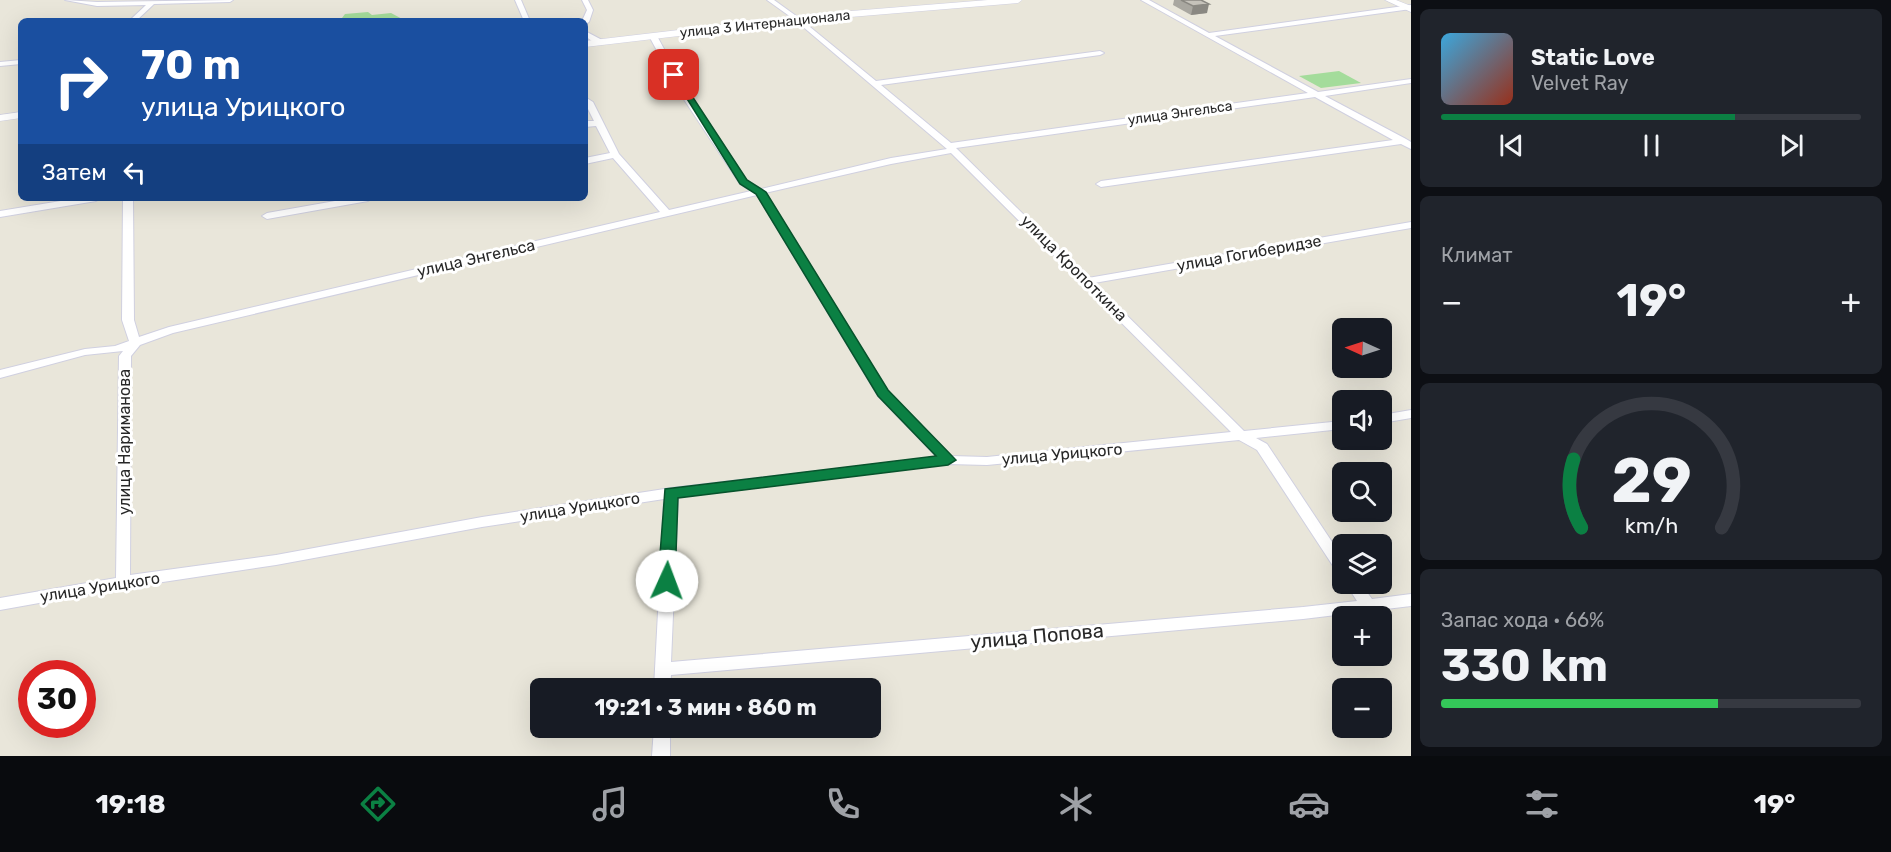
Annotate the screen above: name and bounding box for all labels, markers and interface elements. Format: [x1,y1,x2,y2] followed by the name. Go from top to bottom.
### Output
[679,7,851,41] street label: улица 3 Интернационала
[141,40,241,90] text: 70 m
[42,42,120,120] icon: right
[1531,44,1655,71] text: Static Love
[648,49,699,100] pin
[657,58,690,91] icon: arrive
[1531,71,1629,95] text: Velvet Ray
[141,91,345,123] text: улица Урицкого
[1127,97,1233,129] street label: улица Энгельса
[1495,129,1528,162] icon: previous
[1635,129,1668,162] icon: pause
[1775,129,1808,162] icon: next
[118,156,151,189] icon: left
[42,159,106,186] text: Затем
[1017,211,1131,325] street label: улица Кропоткина
[1175,231,1323,275] street label: улица Гогиберидзе
[415,235,537,281] street label: улица Энгельса
[1441,243,1513,267] text: Климат
[1617,274,1686,327] text: 19°
[1441,282,1462,321] text: −
[1840,282,1861,321] text: +
[1332,318,1392,378] north arrow
[1332,318,1392,738] map controls
[115,369,134,515] street label: улица Нариманова
[1332,390,1392,450] button: sound
[1001,439,1123,469] street label: улица Урицкого
[1611,445,1691,519] text: 29
[1332,462,1392,522] button: search
[519,488,641,526] street label: улица Урицкого
[1624,514,1678,539] text: km/h
[1332,534,1392,594] button: layers
[635,549,699,613] position arrow
[39,568,161,606] street label: улица Урицкого
[1332,606,1392,666] button: +
[1441,608,1604,632] text: Запас хода · 66%
[969,618,1105,654] street label: улица Попова
[1441,639,1608,692] text: 330 km
[18,660,96,738] speed limit sign: 30
[1332,678,1392,738] button: −
[594,694,817,721] text: 19:21 · 3 мин · 860 m
[357,783,399,825] icon: directions
[589,783,631,825] icon: music
[822,783,864,825] icon: phone
[1055,783,1097,825] icon: climate
[1288,783,1330,825] icon: car
[1521,783,1563,825] icon: filters
[95,788,166,820] text: 19:18
[1754,788,1795,820] text: 19°

